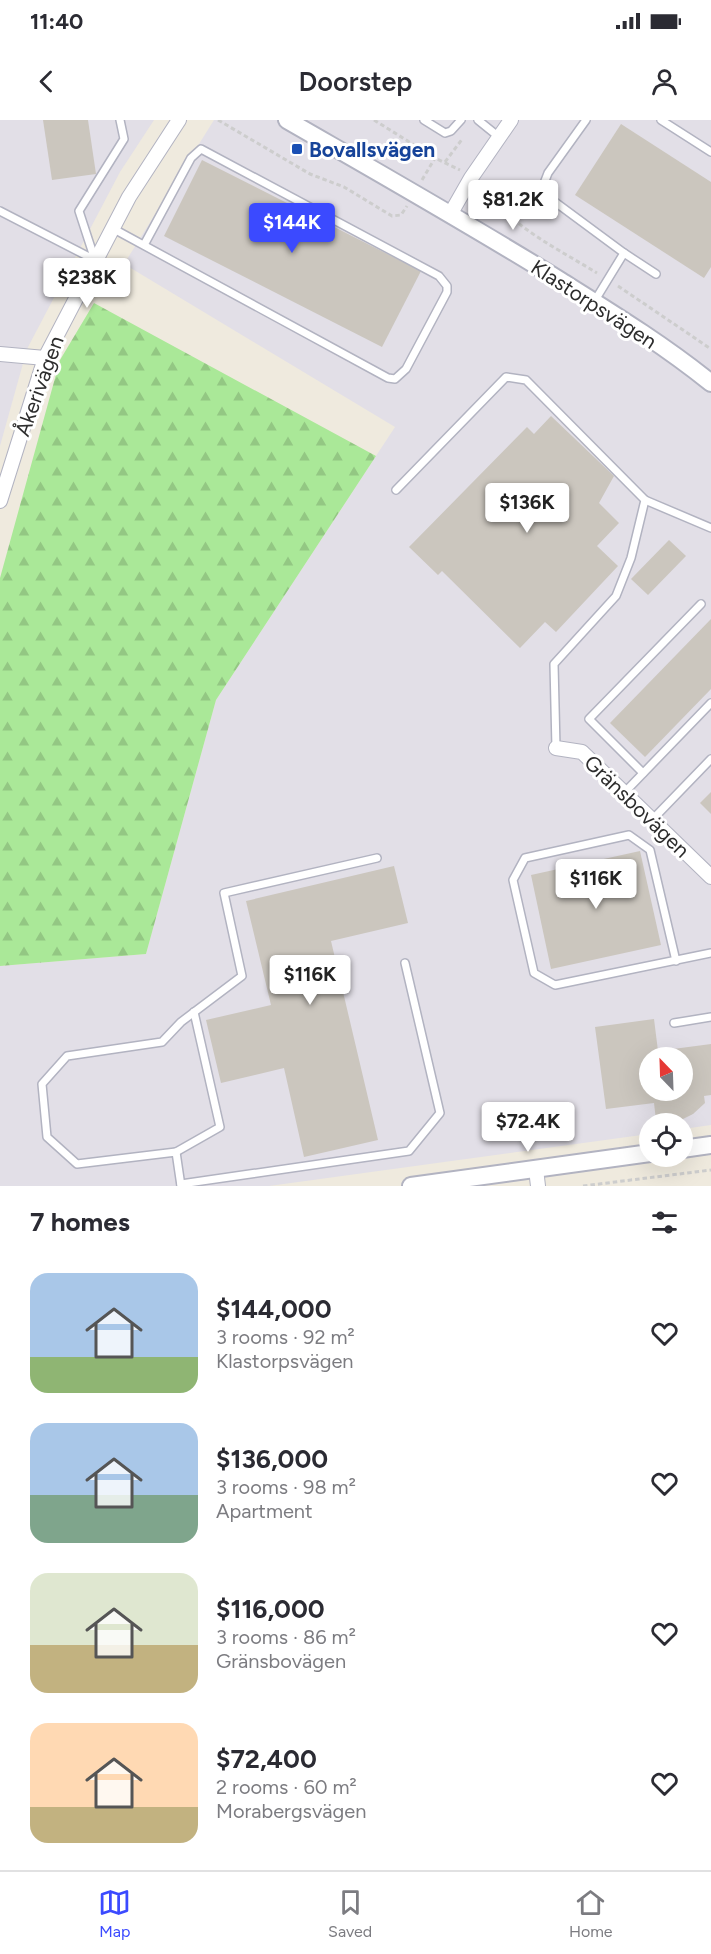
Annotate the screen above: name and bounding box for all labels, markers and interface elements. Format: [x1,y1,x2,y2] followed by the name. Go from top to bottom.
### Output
[30,8,83,35] text: 11:40
[30,65,63,98] icon: back
[299,65,412,98] text: Doorstep
[648,65,681,98] icon: person
[309,137,435,162] place label: Bovallsvägen
[290,142,304,156] marker: Bovallsvägen
[464,180,562,231] pin: $81.2K
[482,187,544,211] text: $81.2K
[250,203,334,254] pin: $144K
[263,210,321,234] text: $144K
[527,254,661,354] street label: Klastorpsvägen
[45,258,129,309] pin: $238K
[57,265,117,289] text: $238K
[9,333,69,439] street label: Åkerivägen
[485,483,569,534] pin: $136K
[499,490,555,514] text: $136K
[579,750,695,862] street label: Gränsbovägen
[554,859,638,910] pin: $116K
[570,866,622,890] text: $116K
[268,955,352,1006] pin: $116K
[284,962,336,986] text: $116K
[639,1047,693,1101] north arrow
[639,1047,693,1167] map controls
[479,1102,577,1153] pin: $72.4K
[496,1109,560,1133] text: $72.4K
[639,1113,693,1167] button: locate
[30,1206,130,1238] text: 7 homes
[648,1206,681,1239] icon: filters
[216,1293,332,1325] text: $144,000
[78,1297,150,1369] icon: home
[648,1317,681,1350] icon: heart
[216,1325,355,1349] text: 3 rooms · 92 m²
[216,1349,354,1373] text: Klastorpsvägen
[216,1443,328,1475] text: $136,000
[78,1447,150,1519] icon: home
[648,1467,681,1500] icon: heart
[216,1475,356,1499] text: 3 rooms · 98 m²
[216,1499,313,1523] text: Apartment
[216,1593,325,1625] text: $116,000
[78,1597,150,1669] icon: home
[648,1617,681,1650] icon: heart
[216,1625,356,1649] text: 3 rooms · 86 m²
[216,1649,346,1673] text: Gränsbovägen
[216,1743,317,1775] text: $72,400
[78,1747,150,1819] icon: home
[648,1767,681,1800] icon: heart
[216,1775,357,1799] text: 2 rooms · 60 m²
[216,1799,366,1823] text: Morabergsvägen
[98,1886,131,1941] tab: Map
[328,1886,372,1941] tab: Saved
[569,1886,613,1941] tab: Home

